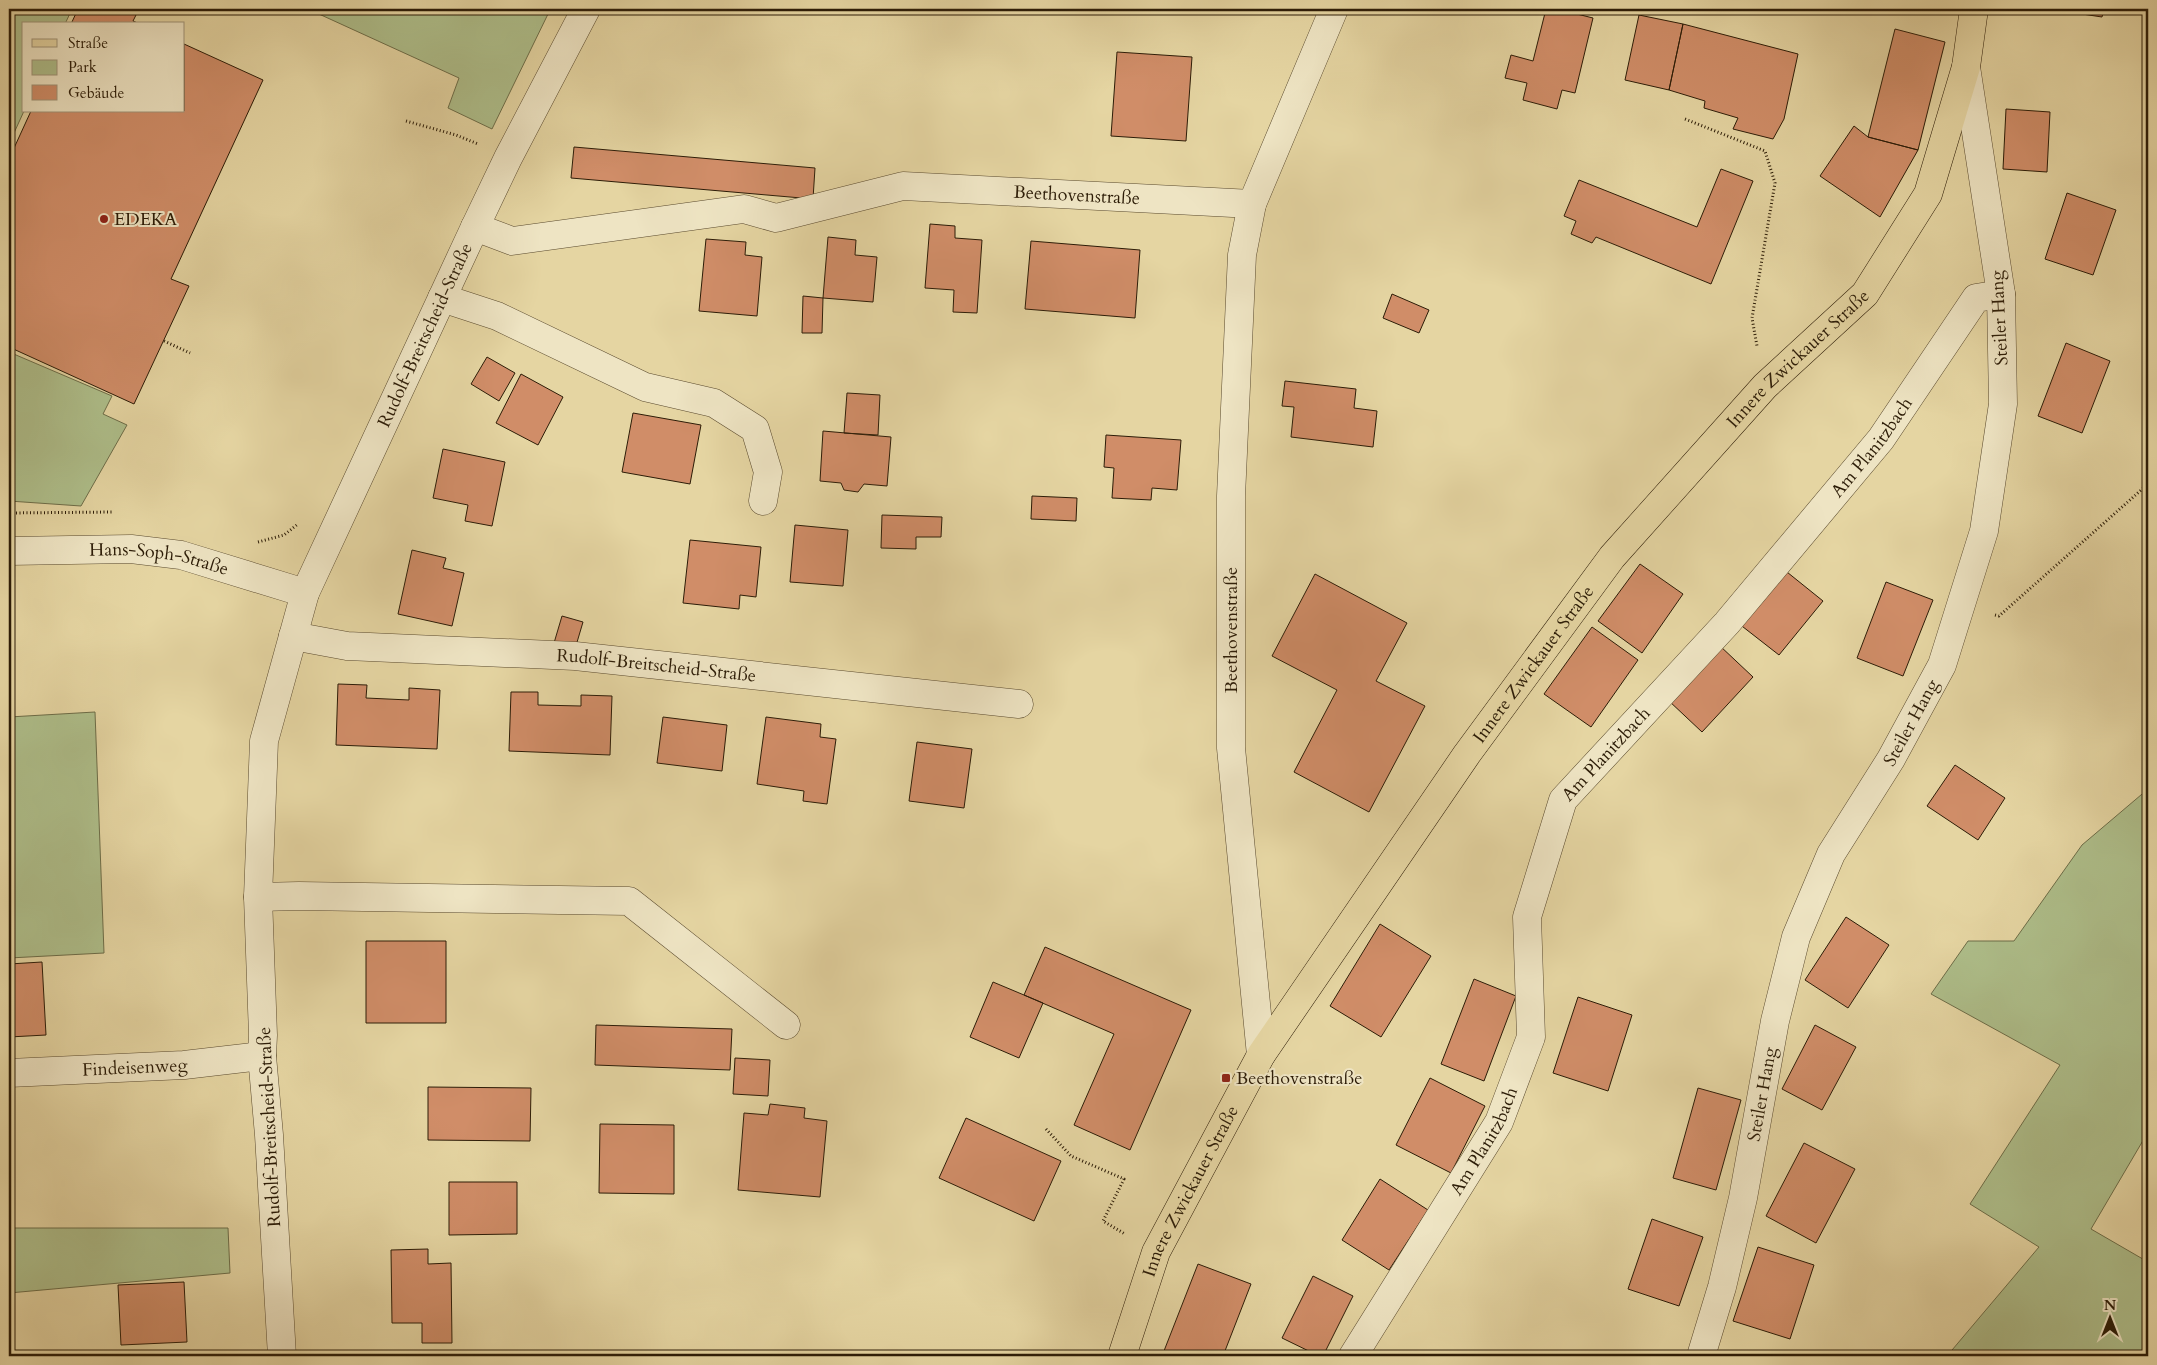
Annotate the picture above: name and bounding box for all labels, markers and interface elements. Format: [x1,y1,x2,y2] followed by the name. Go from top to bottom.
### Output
[22,22,185,112] legend
[68,33,108,53] text: Straße
[68,57,97,77] text: Park
[68,83,125,103] text: Gebäude
[1013,180,1141,211] street label: Beethovenstraße
[114,207,177,232] place label: EDEKA
[98,213,110,225] marker: EDEKA
[372,239,479,431] street label: Rudolf-Breitscheid-Straße
[1984,269,2014,366] street label: Steiler Hang
[1721,284,1875,434] street label: Innere Zwickauer Straße
[1825,392,1919,503] street label: Am Planitzbach
[89,537,232,582] street label: Hans-Soph-Straße
[1219,567,1244,693] street label: Beethovenstraße
[1467,581,1600,748] street label: Innere Zwickauer Straße
[556,643,757,689] street label: Rudolf-Breitscheid-Straße
[1878,674,1945,771] street label: Steiler Hang
[1556,701,1656,807] street label: Am Planitzbach
[252,1026,287,1228] street label: Rudolf-Breitscheid-Straße
[1741,1044,1783,1143] street label: Steiler Hang
[82,1053,189,1083] street label: Findeisenweg
[1236,1066,1362,1091] place label: Beethovenstraße
[1220,1072,1232,1084] marker: Beethovenstraße
[1444,1084,1524,1200] street label: Am Planitzbach
[1137,1101,1245,1280] street label: Innere Zwickauer Straße
[2084,1292,2134,1342] north arrow
[2104,1296,2116,1315] text: N

